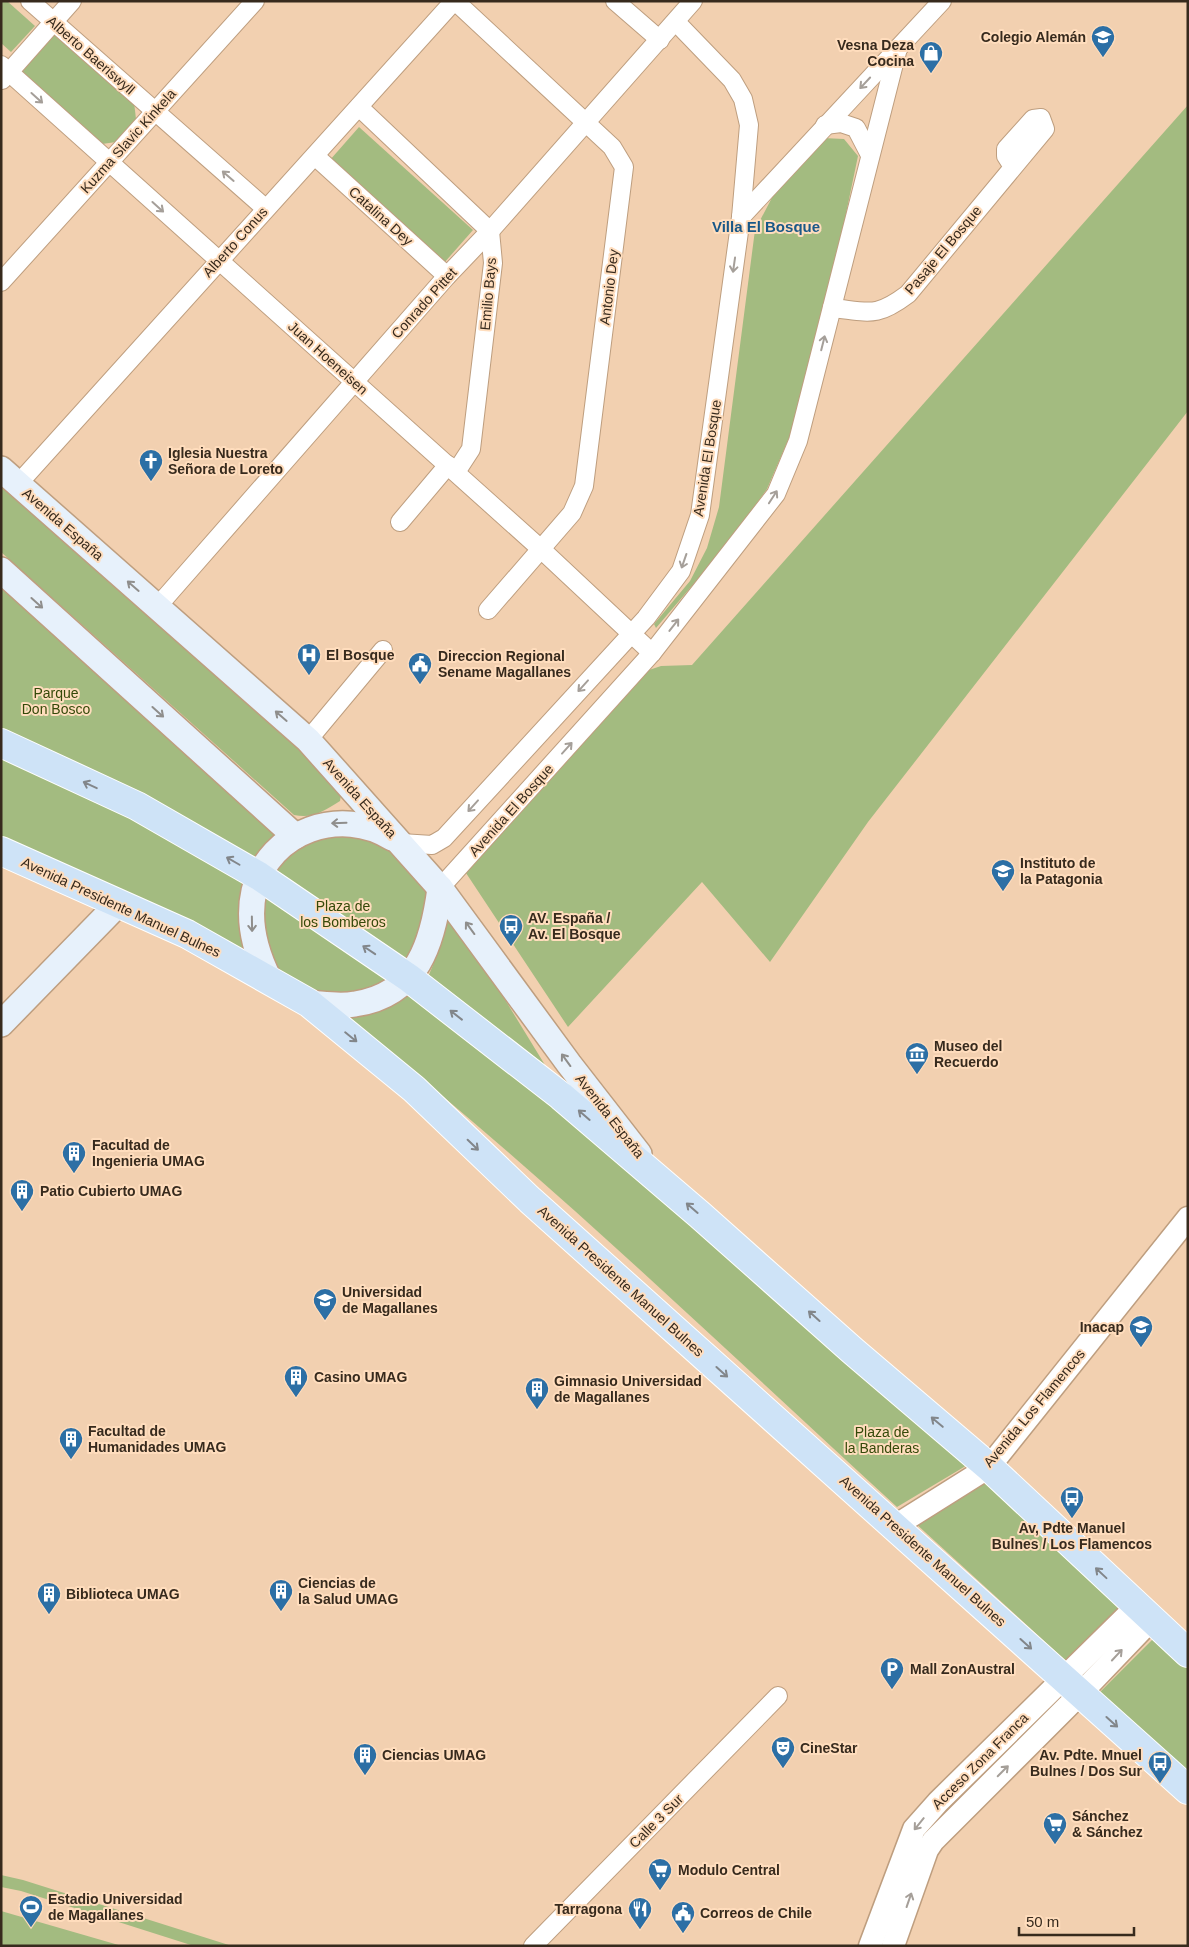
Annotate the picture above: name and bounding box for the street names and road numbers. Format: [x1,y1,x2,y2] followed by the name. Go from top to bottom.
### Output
[44,12,138,98] street label: Alberto Baeriswyll
[77,85,179,196] street label: Kuzma Slavic Kinkela
[346,183,416,249] street label: Catalina Dey
[901,202,985,297] street label: Pasaje El Bosque
[199,204,271,280] street label: Alberto Conus
[596,248,622,326] street label: Antonio Dey
[477,257,499,331] street label: Emilio Bays
[388,264,460,342] street label: Conrado Pittet
[285,318,371,398] street label: Juan Hoeneisen
[690,398,724,518] street label: Avenida El Bosque
[19,485,107,564] street label: Avenida España
[320,755,400,841] street label: Avenida España
[466,761,557,859] street label: Avenida El Bosque
[19,854,223,960] street label: Avenida Presidente Manuel Bulnes
[572,1071,648,1161] street label: Avenida España
[535,1202,707,1360] street label: Avenida Presidente Manuel Bulnes
[980,1346,1088,1470] street label: Avenida Los Flamencos
[837,1472,1009,1630] street label: Avenida Presidente Manuel Bulnes
[929,1710,1031,1812] street label: Acceso Zona Franca
[626,1791,686,1851] street label: Calle 3 Sur

